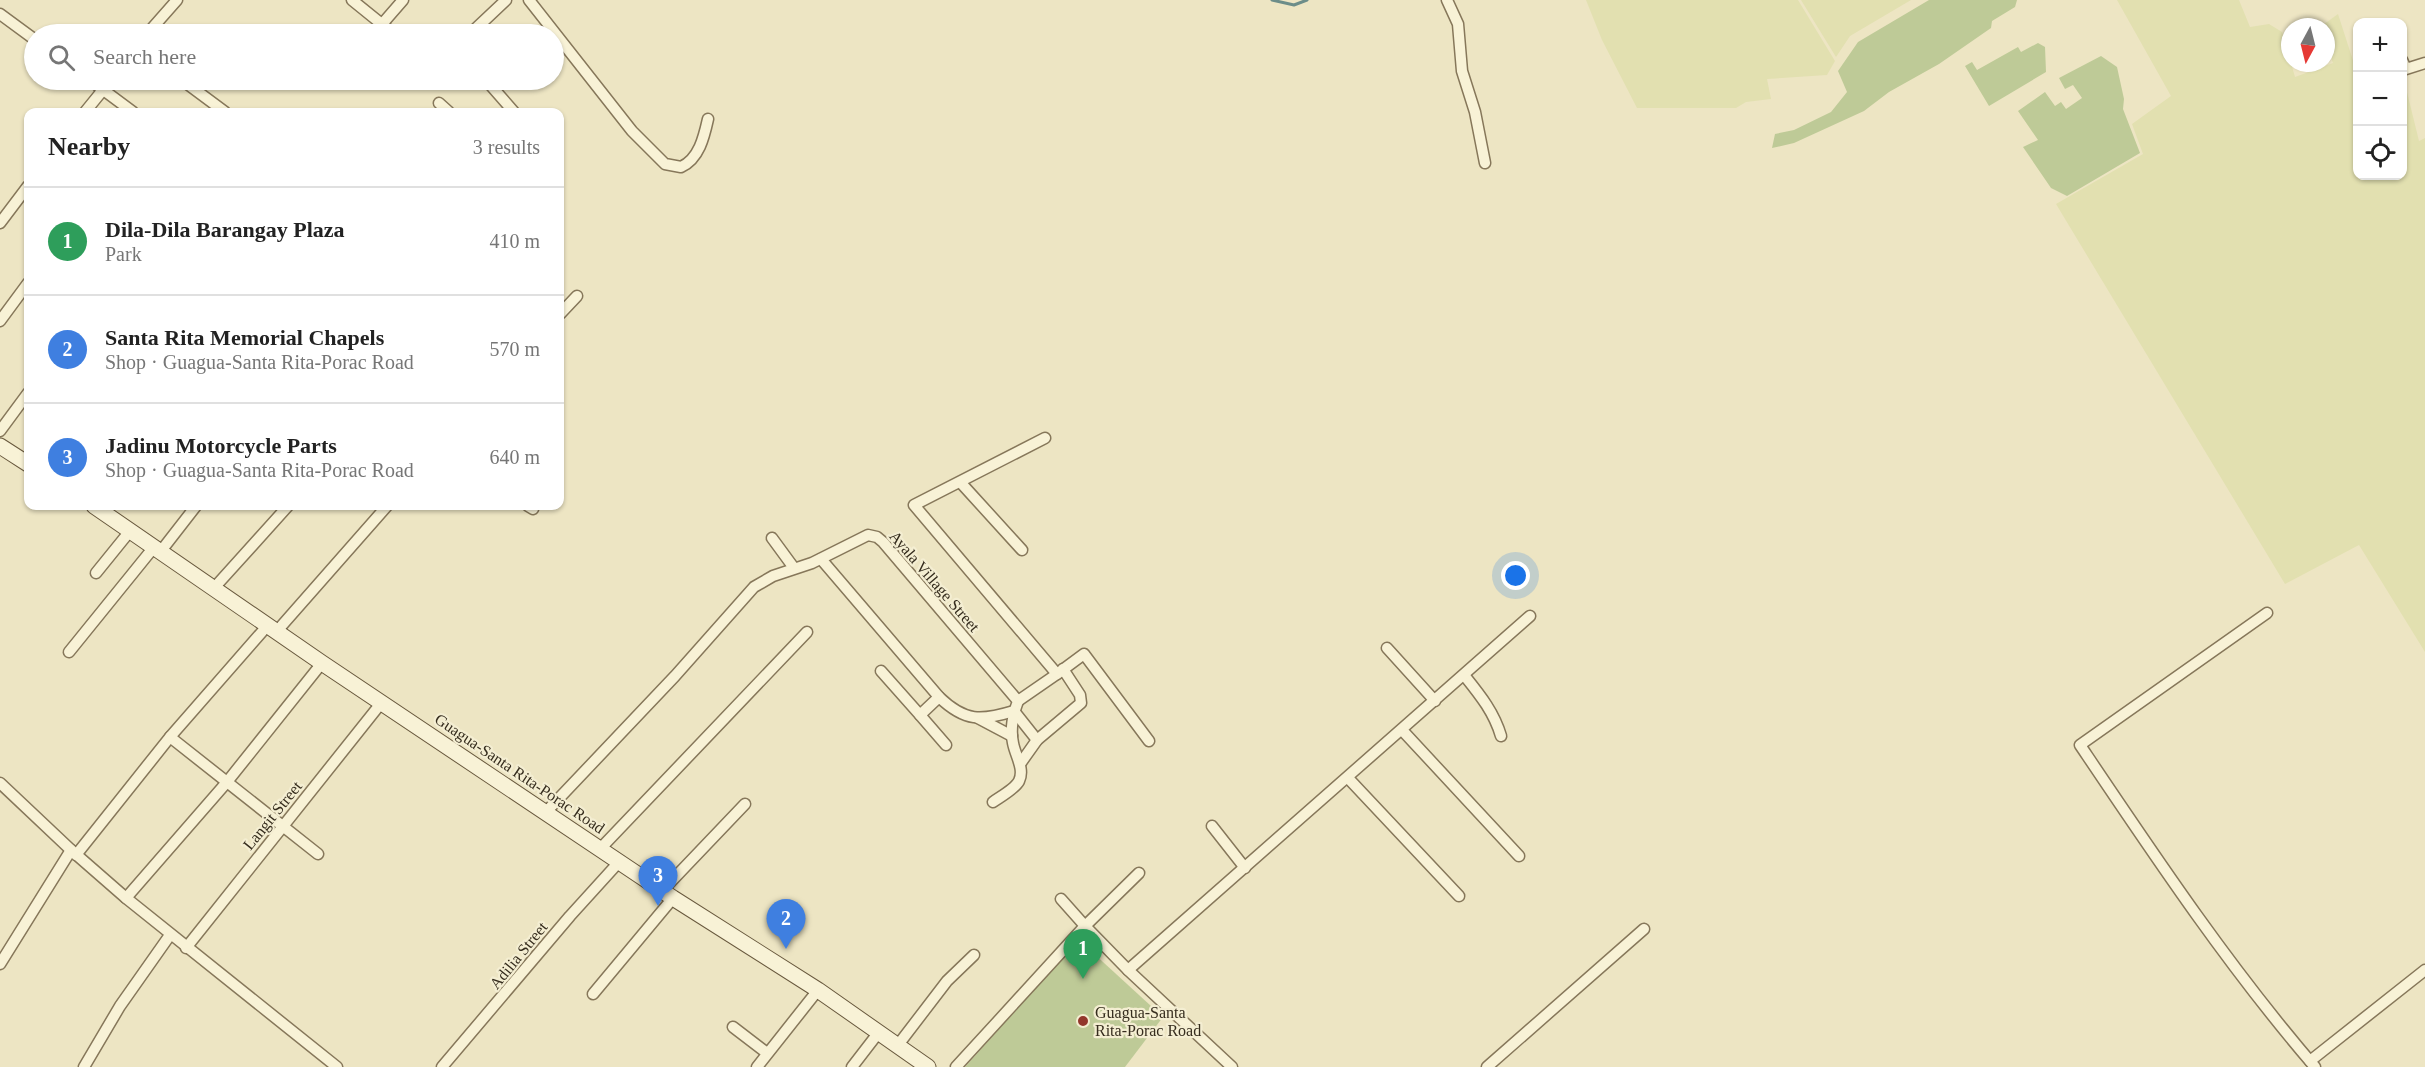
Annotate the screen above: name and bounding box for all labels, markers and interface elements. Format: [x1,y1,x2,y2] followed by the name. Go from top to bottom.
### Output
[2281,18,2335,72] north arrow
[2353,18,2407,180] map controls
[2353,18,2407,72] button: +
[24,24,564,90] search box
[45,41,78,74] icon: search
[93,44,196,69] text: Search here
[2353,72,2407,126] button: −
[2353,126,2407,180] button: locate
[48,132,130,161] text: Nearby
[473,136,540,158] text: 3 results
[105,217,345,242] text: Dila-Dila Barangay Plaza
[63,230,73,252] text: 1
[489,230,540,252] text: 410 m
[105,243,142,265] text: Park
[105,325,384,350] text: Santa Rita Memorial Chapels
[63,338,73,360] text: 2
[489,338,540,360] text: 570 m
[105,351,414,373] text: Shop · Guagua-Santa Rita-Porac Road
[105,433,337,458] text: Jadinu Motorcycle Parts
[63,446,73,468] text: 3
[489,446,540,468] text: 640 m
[105,459,414,481] text: Shop · Guagua-Santa Rita-Porac Road
[885,527,983,636] street label: Ayala Village Street
[1501,561,1530,590] your location
[431,710,608,837] street label: Guagua-Santa Rita-Porac Road
[240,777,306,854] street label: Langit Street
[638,856,678,906] pin: 3
[766,900,806,949] pin: 2
[486,918,551,992] street label: Adilia Street
[1064,930,1102,979] pin: 1
[1095,1004,1201,1039] place label: Guagua-Santa Rita-Porac Road
[1076,1014,1090,1028] marker: Guagua-Santa Rita-Porac Road

